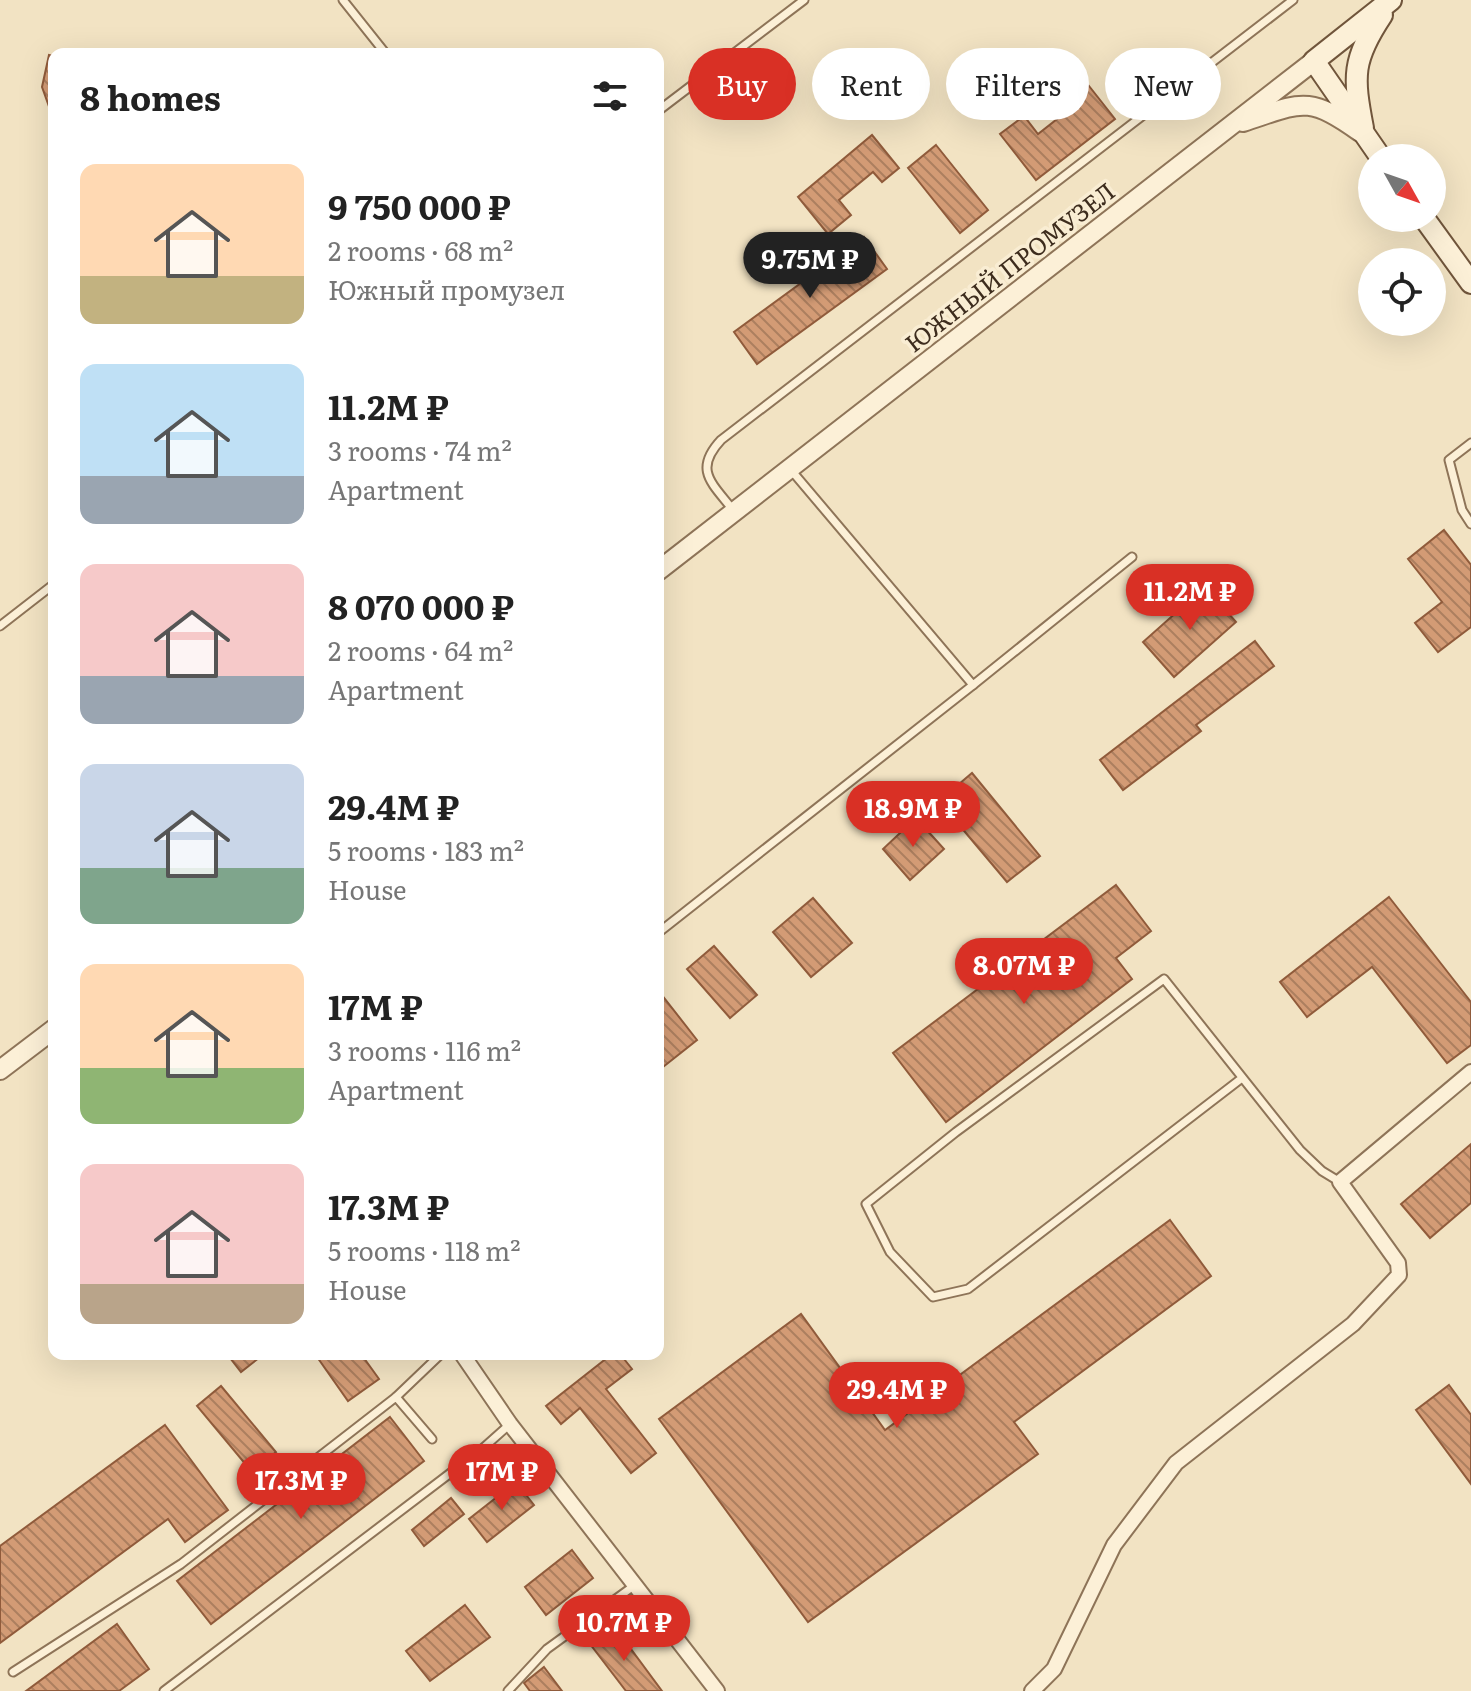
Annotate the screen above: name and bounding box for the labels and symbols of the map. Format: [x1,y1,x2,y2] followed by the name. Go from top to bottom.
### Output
[1358,144,1446,232] north arrow
[897,173,1121,359] street label: ЮЖНЫЙ ПРОМУЗЕЛ
[736,232,884,300] pin: 9.75M ₽
[1116,564,1264,632] pin: 11.2M ₽
[839,781,987,849] pin: 18.9M ₽
[950,938,1098,1006] pin: 8.07M ₽
[823,1362,971,1430] pin: 29.4M ₽
[446,1444,558,1512] pin: 17M ₽
[227,1453,375,1521] pin: 17.3M ₽
[550,1595,698,1663] pin: 10.7M ₽

